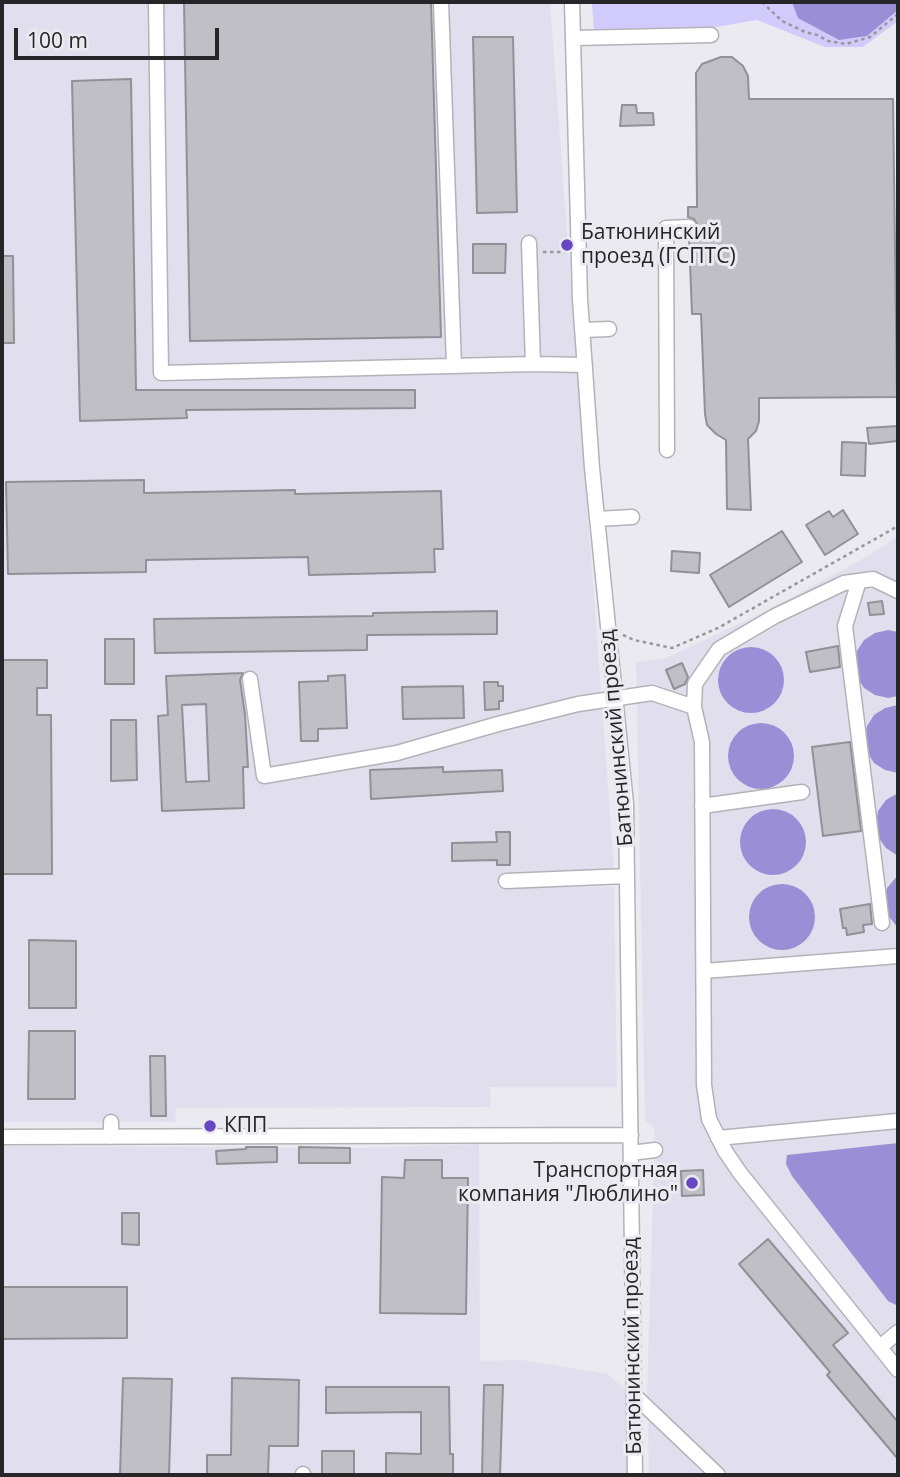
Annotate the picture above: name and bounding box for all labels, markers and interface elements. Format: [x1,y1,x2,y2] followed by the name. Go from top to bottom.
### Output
[18,14,222,58] scale bar
[27,26,88,54] text: 100 m
[581,220,736,270] place label: Батюнинский проезд (ГСПТС)
[559,237,575,253] marker: Батюнинский проезд (ГСПТС)
[595,629,639,847] street label: Батюнинский проезд
[224,1113,267,1139] place label: КПП
[202,1118,218,1134] marker: КПП
[458,1158,678,1208] place label: Транспортная компания "Люблино"
[684,1175,700,1191] marker: Транспортная компания "Люблино"
[619,1237,647,1455] street label: Батюнинский проезд

